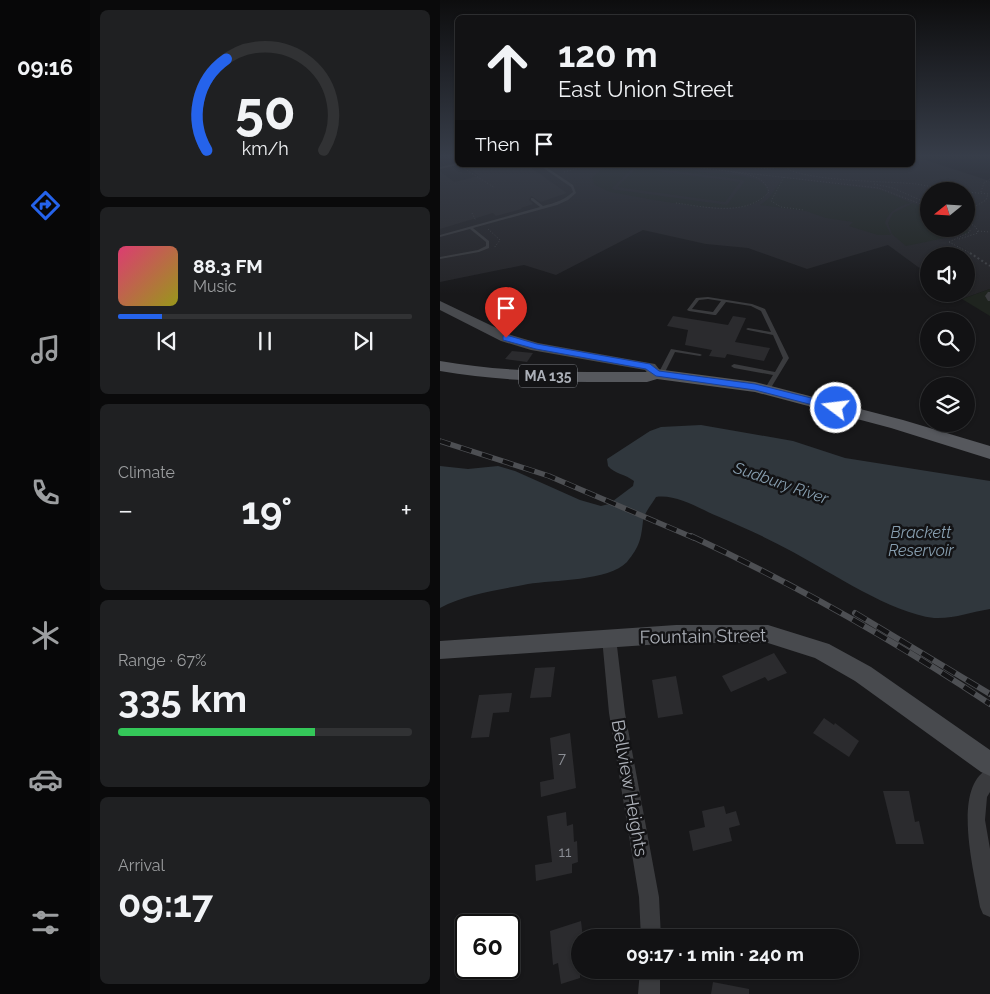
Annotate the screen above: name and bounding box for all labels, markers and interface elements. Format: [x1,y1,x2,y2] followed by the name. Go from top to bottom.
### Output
[558,34,658,75] text: 120 m
[475,35,540,100] icon: ahead
[17,54,73,80] text: 09:16
[558,76,734,102] text: East Union Street
[235,80,295,141] text: 50
[530,130,558,158] icon: arrive
[475,133,520,155] text: Then
[241,138,289,159] text: km/h
[920,182,975,238] north arrow
[920,182,975,432] map controls
[28,188,63,223] icon: directions
[920,247,975,302] button: sound
[193,255,263,277] text: 88.3 FM
[193,277,237,296] text: Music
[485,287,527,338] pin
[492,294,520,322] icon: arrive
[920,312,975,367] button: search
[153,327,181,355] icon: previous
[251,327,279,355] icon: pause
[349,327,377,355] icon: next
[28,332,63,367] icon: music
[519,364,577,388] road number: MA 135
[920,377,975,432] button: layers
[809,381,861,433] position arrow
[730,458,831,508] water label: Sudbury River
[118,463,175,482] text: Climate
[28,475,63,510] icon: phone
[241,488,292,533] text: 19°
[118,494,133,527] text: −
[400,494,412,527] text: +
[888,523,954,560] water label: Brackett Reservoir
[28,618,63,653] icon: climate
[640,624,766,648] street label: Fountain Street
[118,651,206,670] text: Range · 67%
[118,676,247,721] text: 335 km
[608,718,652,858] street label: Bellview Heights
[558,749,566,767] house number: 7
[28,762,63,797] icon: car
[559,843,572,861] house number: 11
[118,856,165,875] text: Arrival
[118,881,213,926] text: 09:17
[28,905,63,940] icon: filters
[455,914,520,979] speed limit sign: 60
[626,943,804,965] text: 09:17 · 1 min · 240 m

